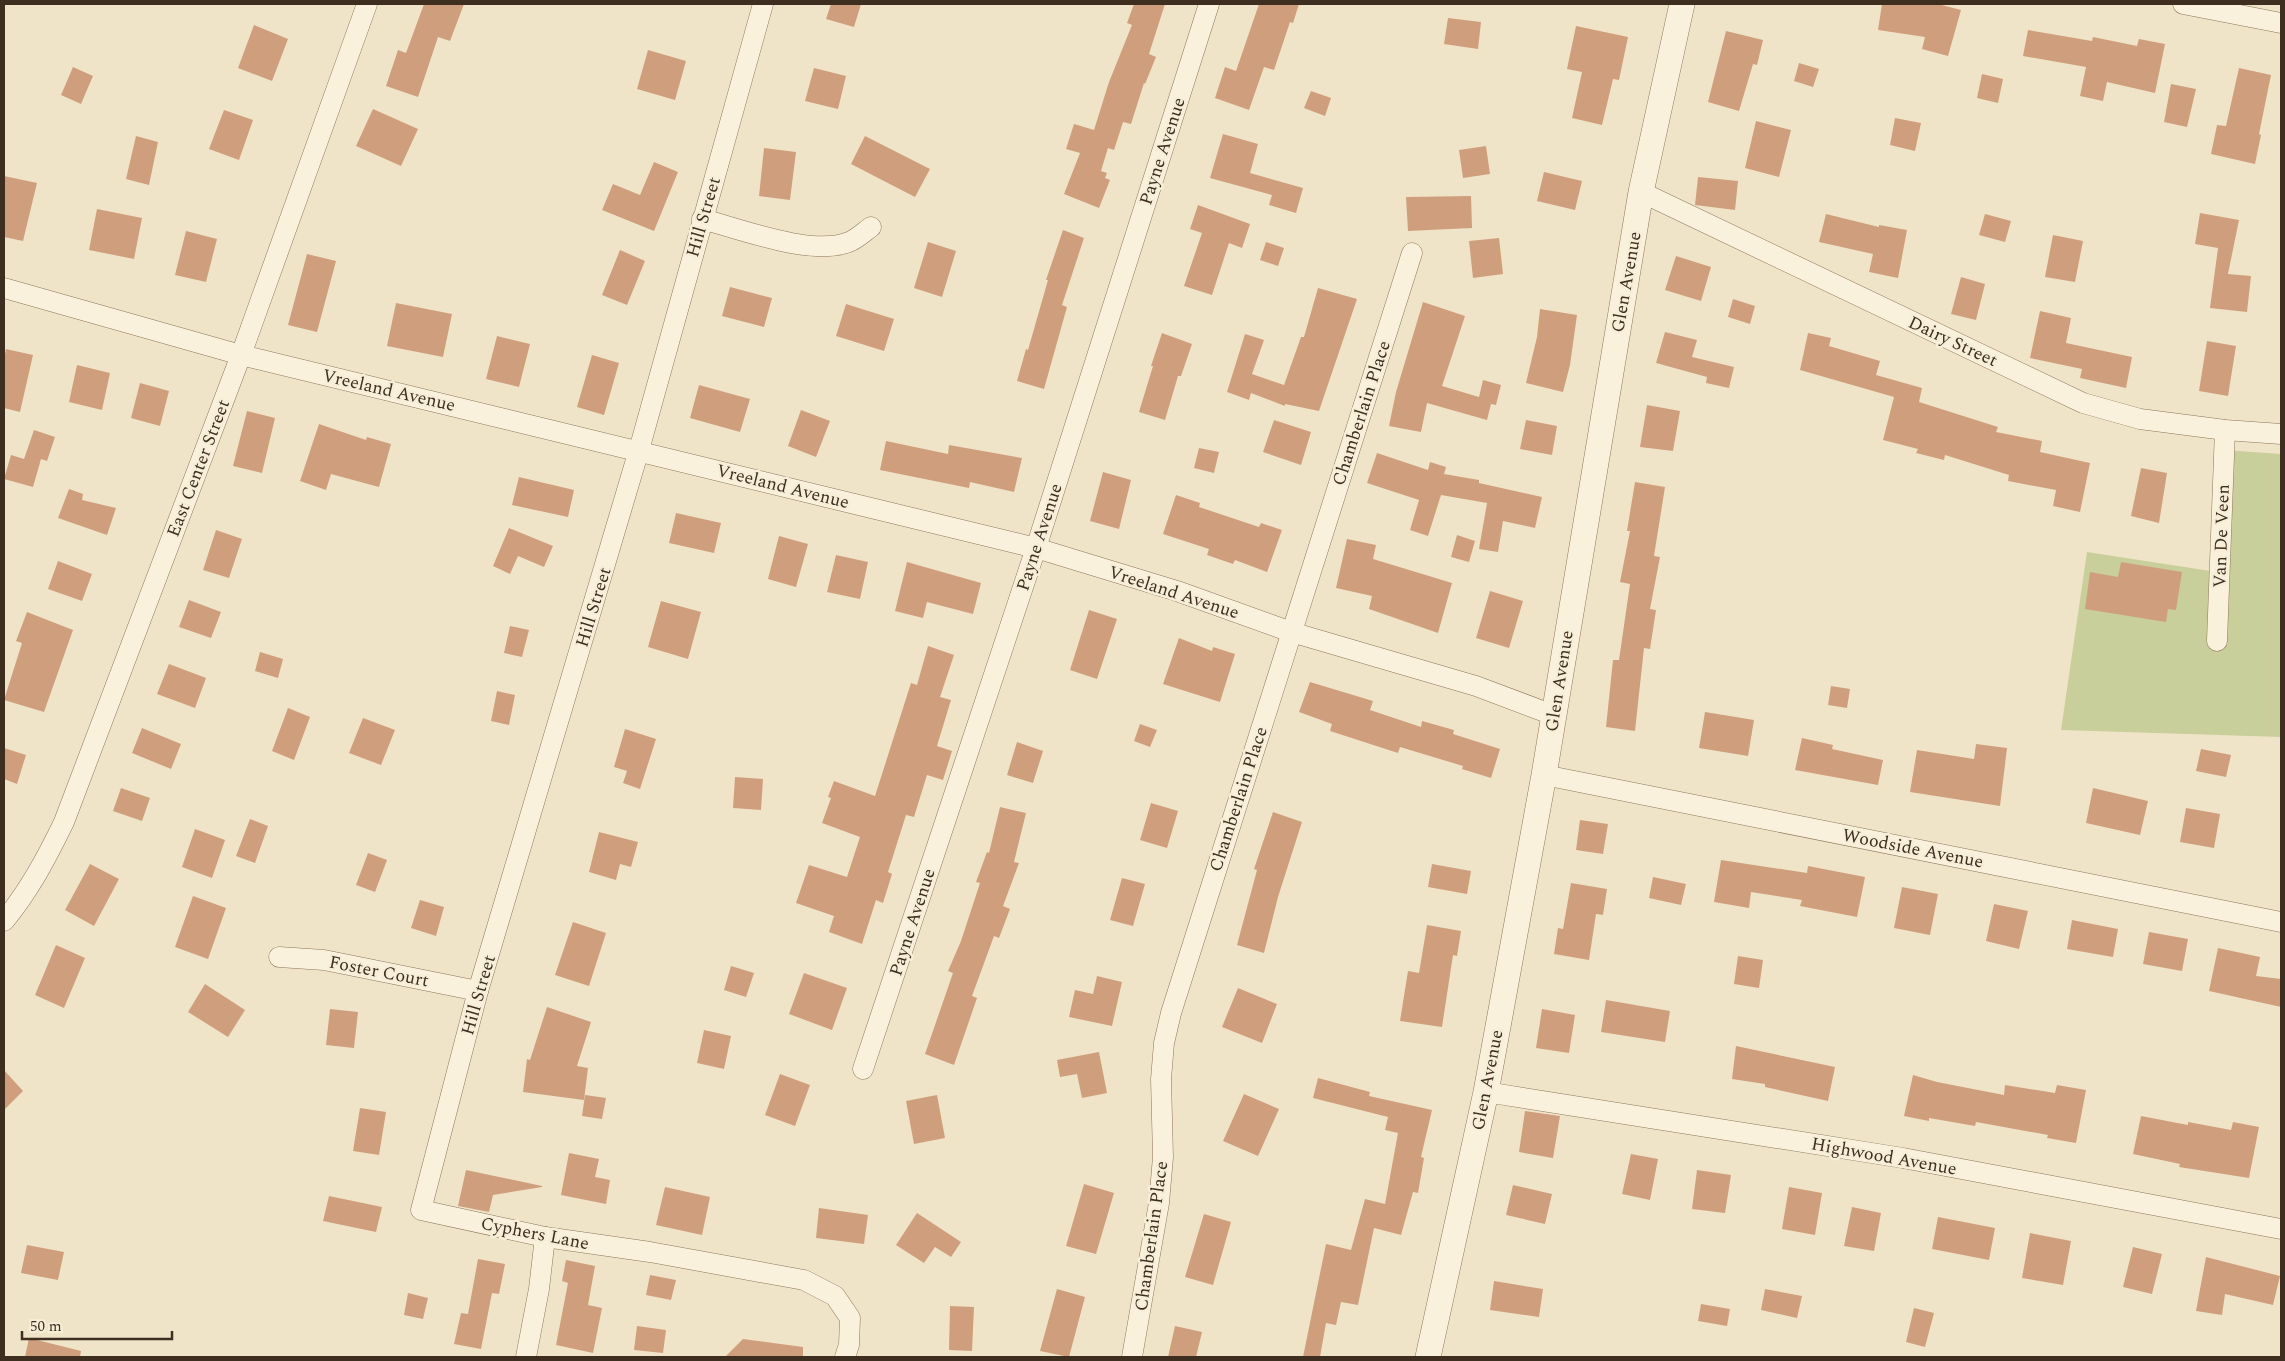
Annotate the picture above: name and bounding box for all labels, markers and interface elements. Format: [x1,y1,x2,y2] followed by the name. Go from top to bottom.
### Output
[1132,94,1193,208] street label: Payne Avenue
[679,174,728,261] street label: Hill Street
[1604,229,1649,335] street label: Glen Avenue
[1904,309,2002,374] street label: Dairy Street
[1325,337,1398,489] street label: Chamberlain Place
[320,362,458,419] street label: Vreeland Avenue
[160,396,237,541] street label: East Center Street
[714,457,852,516] street label: Vreeland Avenue
[1009,480,1070,594] street label: Payne Avenue
[2206,484,2237,588] street label: Van De Veen
[1105,559,1243,626] street label: Vreeland Avenue
[569,564,618,651] street label: Hill Street
[1538,628,1581,734] street label: Glen Avenue
[1202,723,1275,875] street label: Chamberlain Place
[1840,822,1986,875] street label: Woodside Avenue
[882,865,943,979] street label: Payne Avenue
[327,949,431,994] street label: Foster Court
[454,952,503,1039] street label: Hill Street
[1464,1027,1510,1133] street label: Glen Avenue
[1809,1130,1959,1183] street label: Highwood Avenue
[1128,1159,1175,1313] street label: Chamberlain Place
[478,1210,591,1257] street label: Cyphers Lane
[22,1308,172,1340] scale bar
[30,1315,62,1338] text: 50 m

